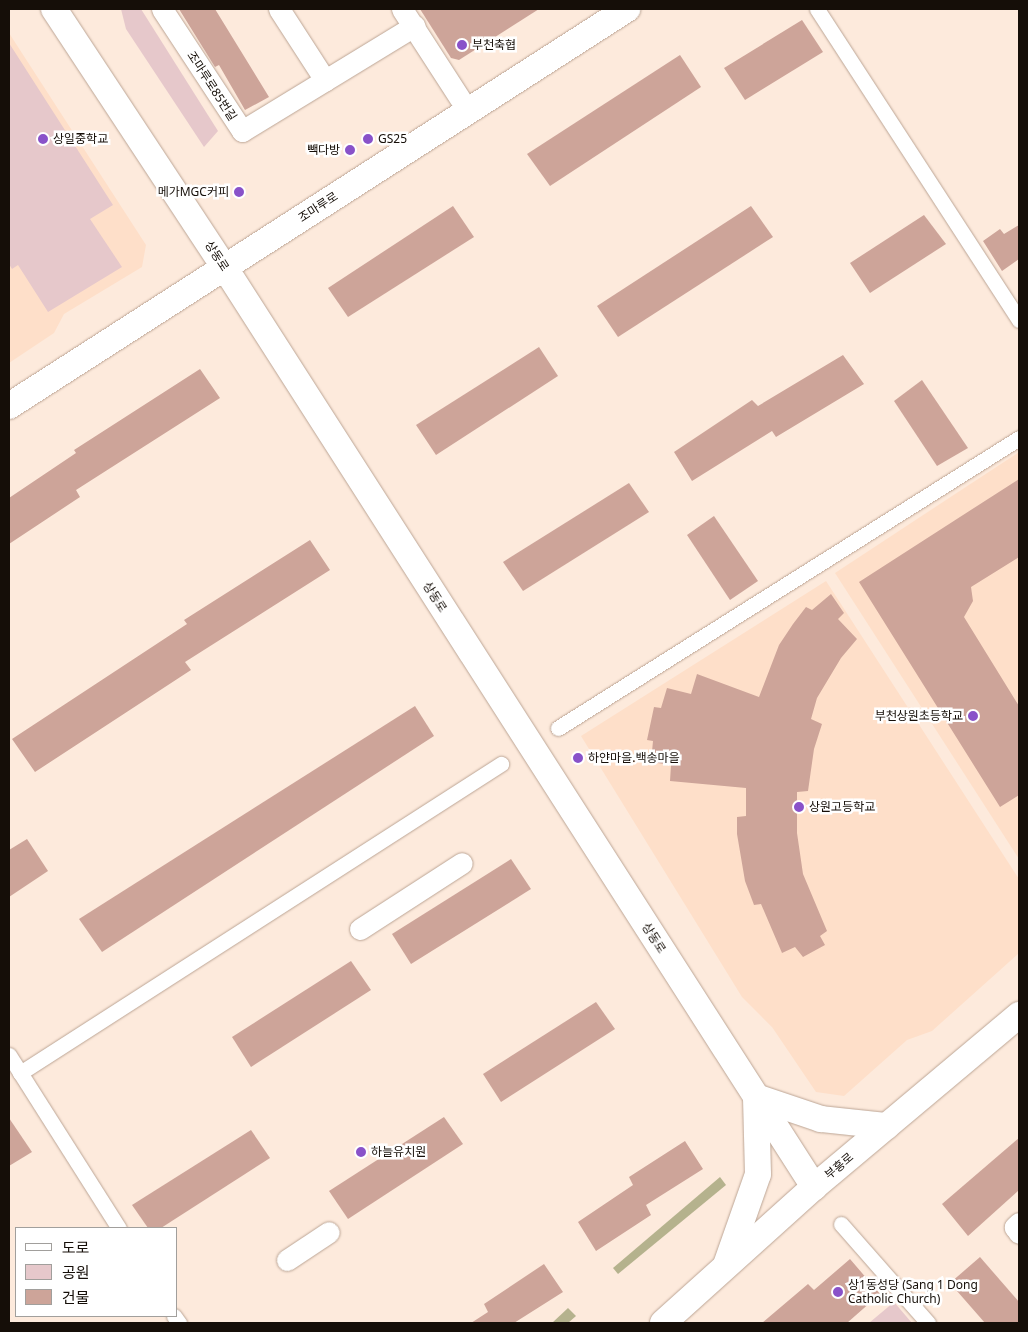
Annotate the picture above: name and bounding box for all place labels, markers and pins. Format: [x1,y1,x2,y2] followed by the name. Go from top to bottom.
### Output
[472,38,516,52] place label: 부천축협
[456,39,468,51] marker: 부천축협
[53,132,108,146] place label: 상일중학교
[378,132,407,146] place label: GS25
[37,133,49,145] marker: 상일중학교
[362,133,374,145] marker: GS25
[307,143,340,157] place label: 빽다방
[344,144,356,156] marker: 빽다방
[158,185,229,199] place label: 메가MGC커피
[233,186,245,198] marker: 메가MGC커피
[875,709,963,723] place label: 부천상원초등학교
[967,710,979,722] marker: 부천상원초등학교
[588,751,680,765] place label: 하얀마을.백송마을
[572,752,584,764] marker: 하얀마을.백송마을
[809,800,875,814] place label: 상원고등학교
[793,801,805,813] marker: 상원고등학교
[371,1145,426,1159] place label: 하늘유치원
[355,1146,367,1158] marker: 하늘유치원
[848,1278,978,1306] place label: 상1동성당 (Sang 1 Dong Catholic Church)
[832,1286,844,1298] marker: 상1동성당 (Sang 1 Dong Catholic Church)

